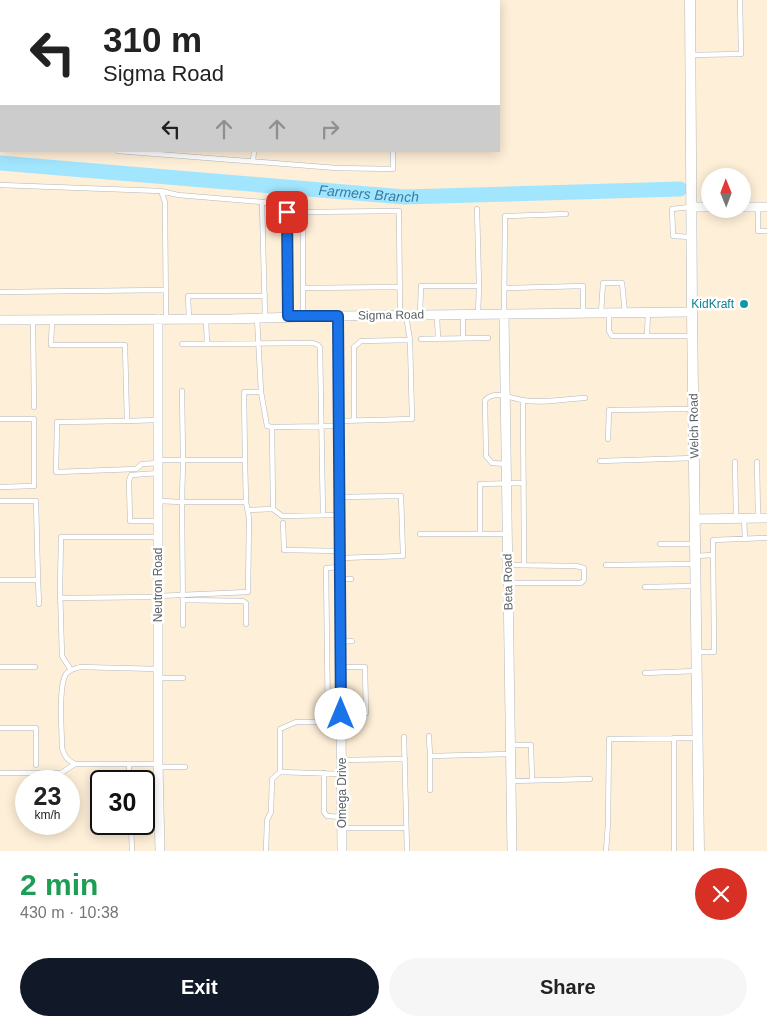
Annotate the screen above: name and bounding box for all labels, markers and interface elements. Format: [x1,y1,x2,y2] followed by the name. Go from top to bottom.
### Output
[20,20,85,85] icon: left
[103,20,202,59] text: 310 m
[103,61,224,86] text: Sigma Road
[157,115,185,143] icon: left
[210,115,238,143] icon: ahead
[263,115,291,143] icon: ahead
[316,115,344,143] icon: right
[701,168,751,218] north arrow
[701,168,751,218] map controls
[318,182,419,205] water label: Farmers Branch
[266,191,308,233] pin
[273,198,301,226] icon: arrive
[691,297,735,311] place label: KidKraft
[738,298,750,310] marker: KidKraft
[358,307,424,323] street label: Sigma Road
[686,393,702,459] street label: Welch Road
[151,548,165,622] street label: Neutron Road
[501,554,515,610] street label: Beta Road
[314,687,366,739] position arrow
[335,757,349,828] street label: Omega Drive
[90,770,155,835] speed limit sign: 30
[34,782,61,810] text: 23
[34,808,61,822] text: km/h
[20,868,98,901] text: 2 min
[695,868,747,920] button: close
[20,904,119,921] text: 430 m · 10:38
[20,958,379,1016] button: Exit
[389,958,747,1016] button: Share

